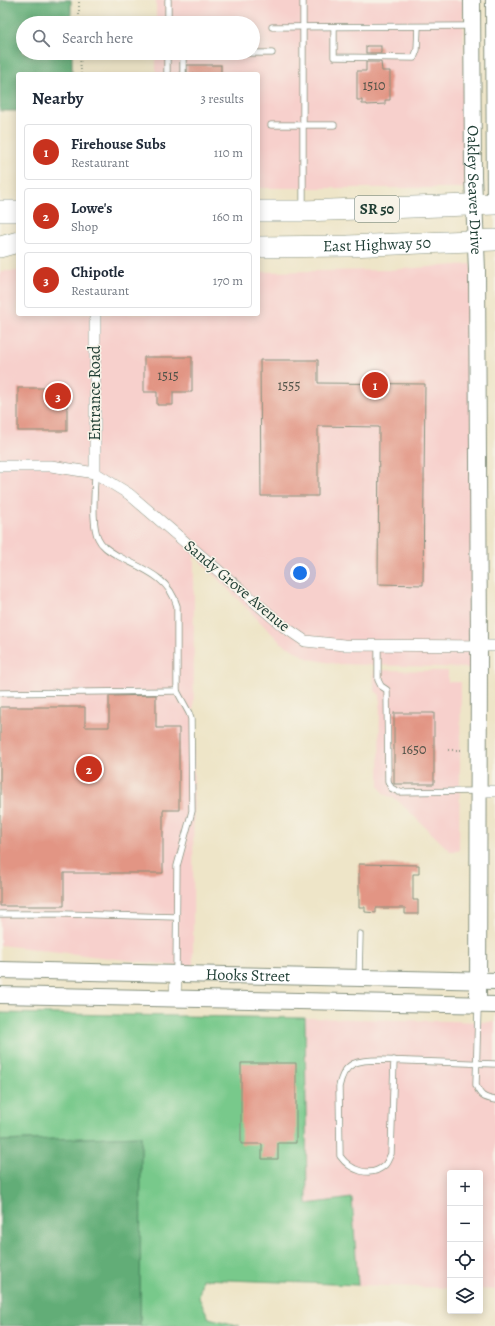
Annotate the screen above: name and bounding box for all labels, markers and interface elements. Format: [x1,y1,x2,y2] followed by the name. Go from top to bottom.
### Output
[16,16,260,60] search box
[30,27,52,49] icon: search
[62,28,133,48] text: Search here
[362,76,386,95] house number: 1510
[32,87,83,110] text: Nearby
[200,90,244,107] text: 3 results
[462,125,487,255] street label: Oakley Seaver Drive
[71,134,166,154] text: Firehouse Subs
[44,144,48,161] text: 1
[214,144,243,161] text: 110 m
[71,154,129,171] text: Restaurant
[355,196,399,222] road number: SR 50
[71,198,113,218] text: Lowe's
[43,208,49,225] text: 2
[212,208,243,225] text: 160 m
[71,218,98,235] text: Shop
[323,232,431,257] street label: East Highway 50
[71,262,124,282] text: Chipotle
[43,272,49,289] text: 3
[213,272,243,289] text: 170 m
[71,282,129,299] text: Restaurant
[84,345,106,441] street label: Entrance Road
[157,366,179,385] house number: 1515
[362,370,388,400] pin: 1
[278,376,300,395] house number: 1555
[45,381,71,411] pin: 3
[179,535,295,637] street label: Sandy Grove Avenue
[290,563,310,583] your location
[402,740,426,759] house number: 1650
[76,754,102,784] pin: 2
[205,964,290,987] street label: Hooks Street
[447,1170,483,1314] map controls
[447,1170,483,1206] button: +
[447,1206,483,1242] button: −
[447,1242,483,1278] button: locate
[447,1278,483,1314] button: layers

